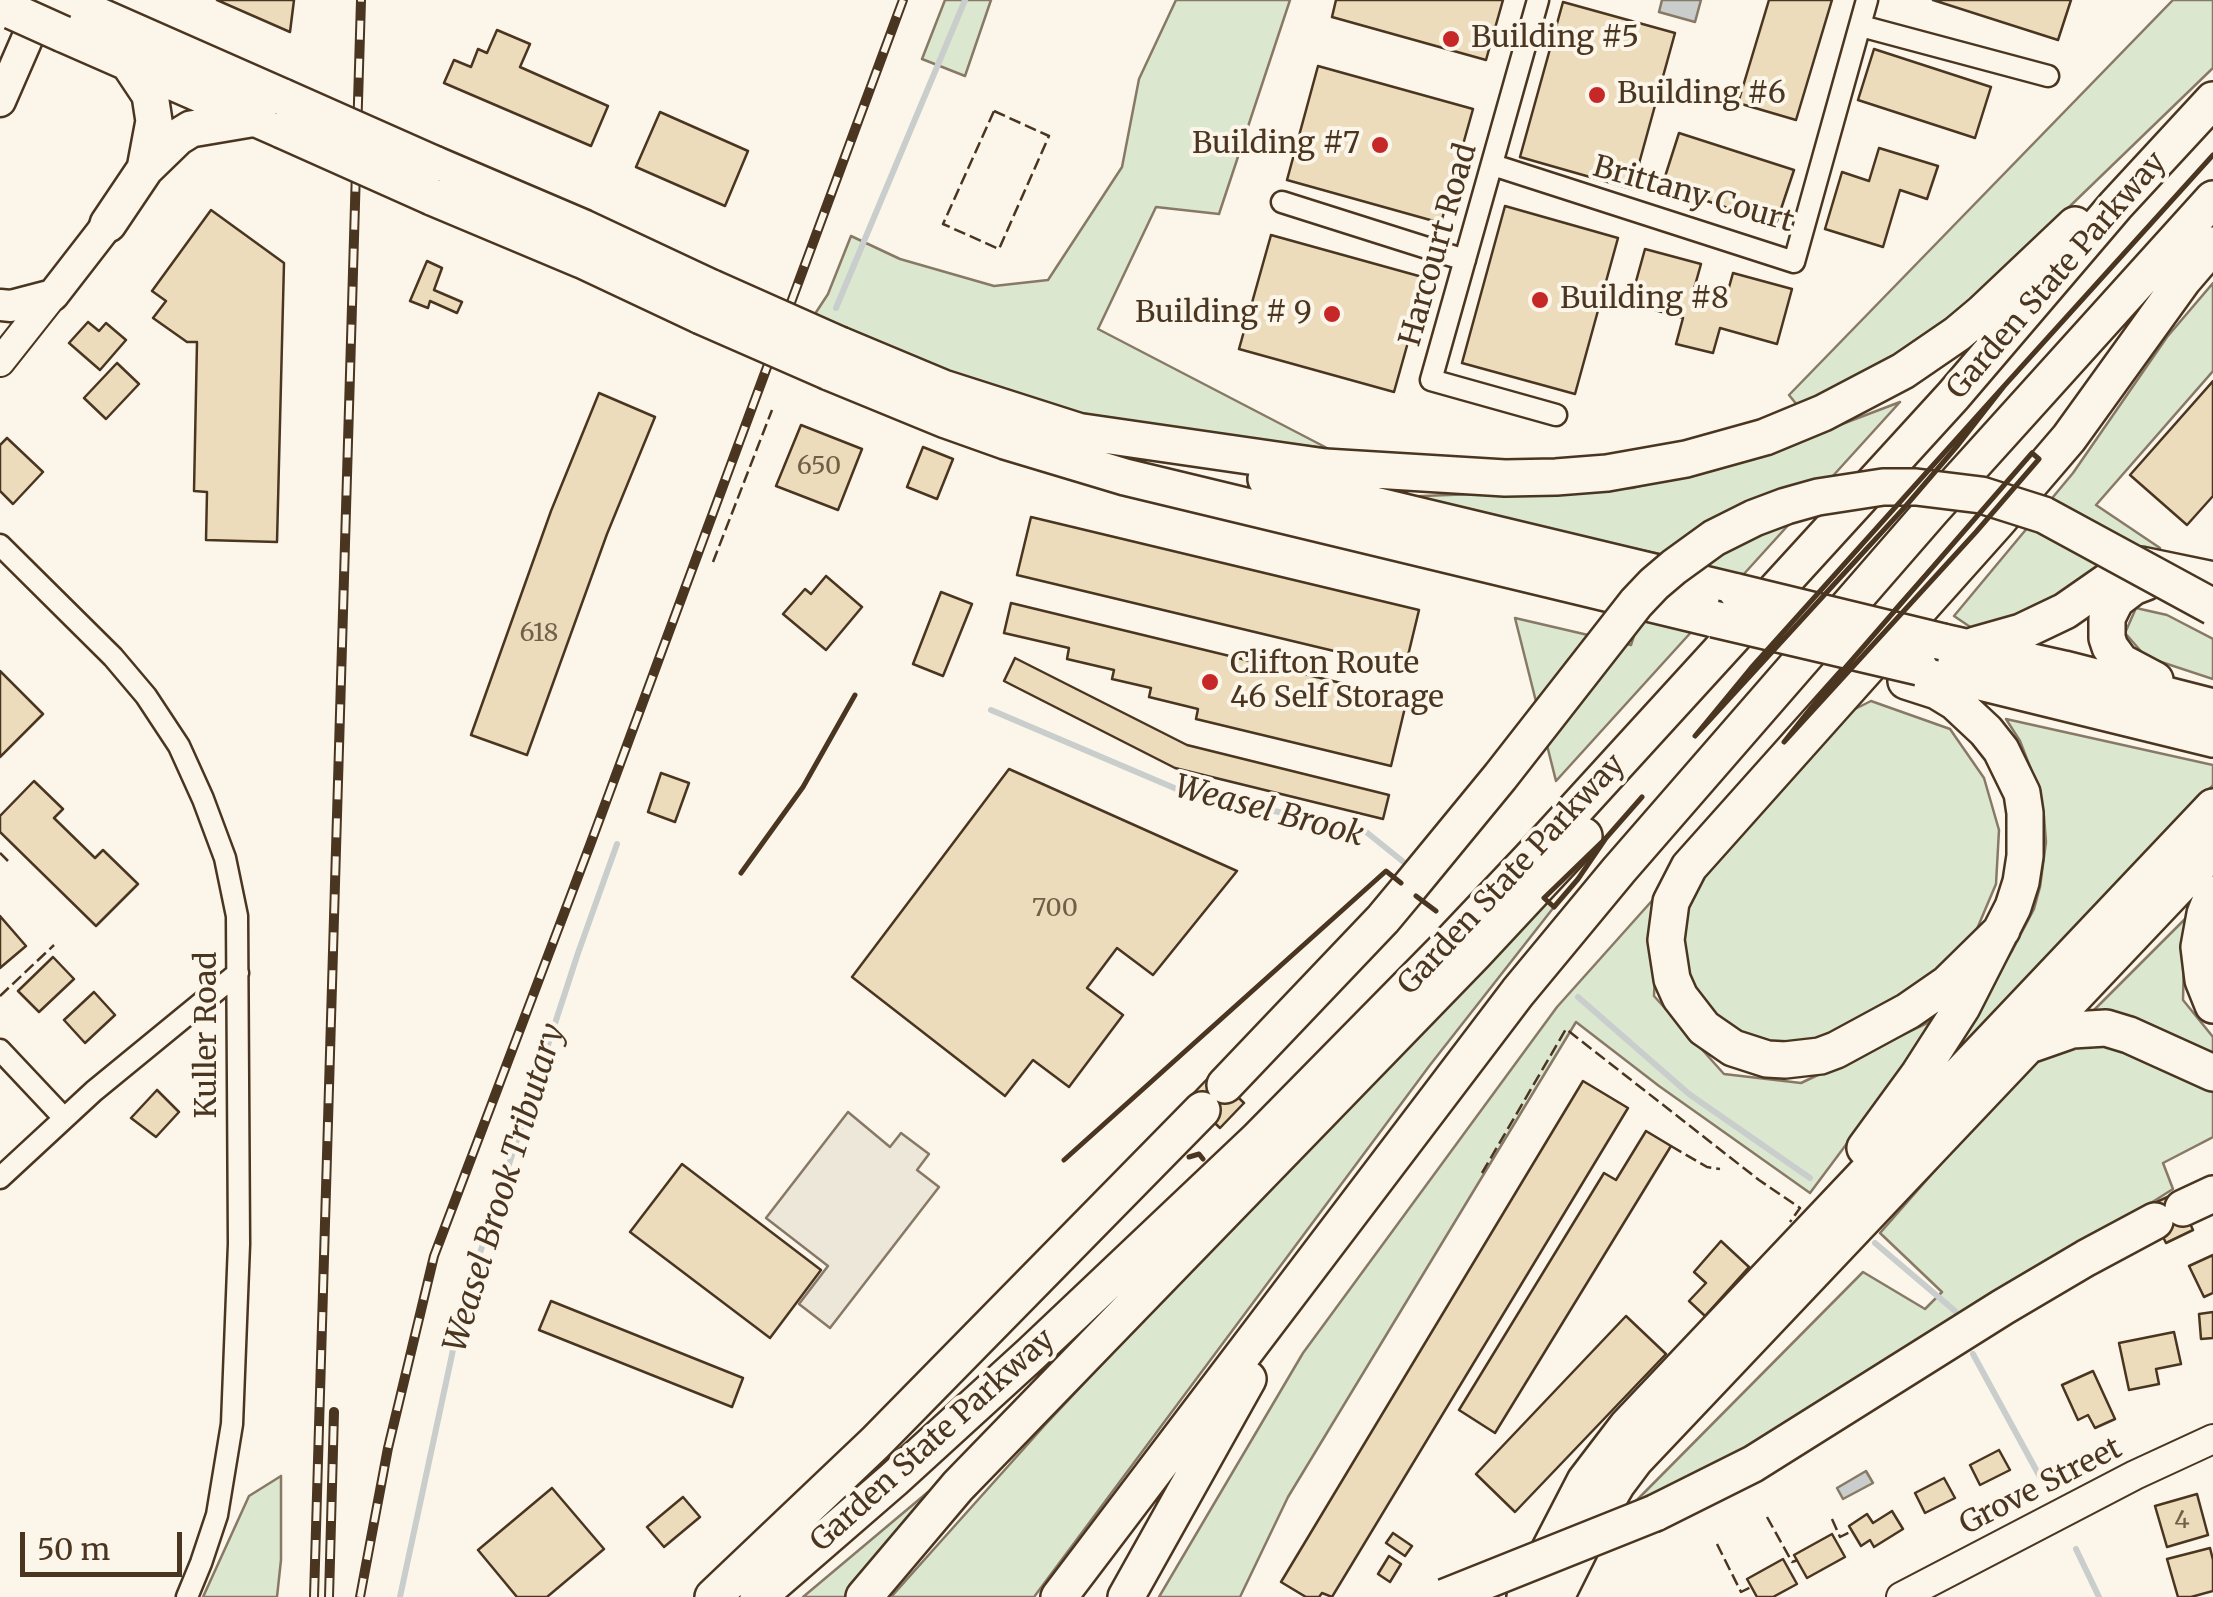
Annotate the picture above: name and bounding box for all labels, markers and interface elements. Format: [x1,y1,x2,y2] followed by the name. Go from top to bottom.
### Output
[1471,21,1639,57] place label: Building #5
[1440,28,1462,50] marker: Building #5
[1617,77,1786,113] place label: Building #6
[1586,84,1608,106] marker: Building #6
[1192,127,1360,163] place label: Building #7
[1369,134,1391,156] marker: Building #7
[1393,140,1485,350] street label: Harcourt Road
[1940,145,2174,407] street label: Garden State Parkway
[1589,149,1797,241] street label: Brittany Court
[1560,282,1729,318] place label: Building #8
[1529,289,1551,311] marker: Building #8
[1135,296,1312,332] place label: Building # 9
[1321,303,1343,325] marker: Building # 9
[797,452,841,482] house number: 650
[520,619,558,649] house number: 618
[1230,647,1444,718] place label: Clifton Route 46 Self Storage
[1199,671,1221,693] marker: Clifton Route 46 Self Storage
[1391,747,1633,1003] street label: Garden State Parkway
[1170,768,1368,856] water label: Weasel Brook
[1032,894,1078,924] house number: 700
[190,951,226,1119] street label: Kuller Road
[437,1019,573,1357] water label: Weasel Brook Tributary
[804,1322,1062,1560] street label: Garden State Parkway
[1954,1431,2128,1543] street label: Grove Street
[2174,1506,2190,1536] house number: 4
[25,1512,188,1574] scale bar
[37,1530,110,1568] text: 50 m

